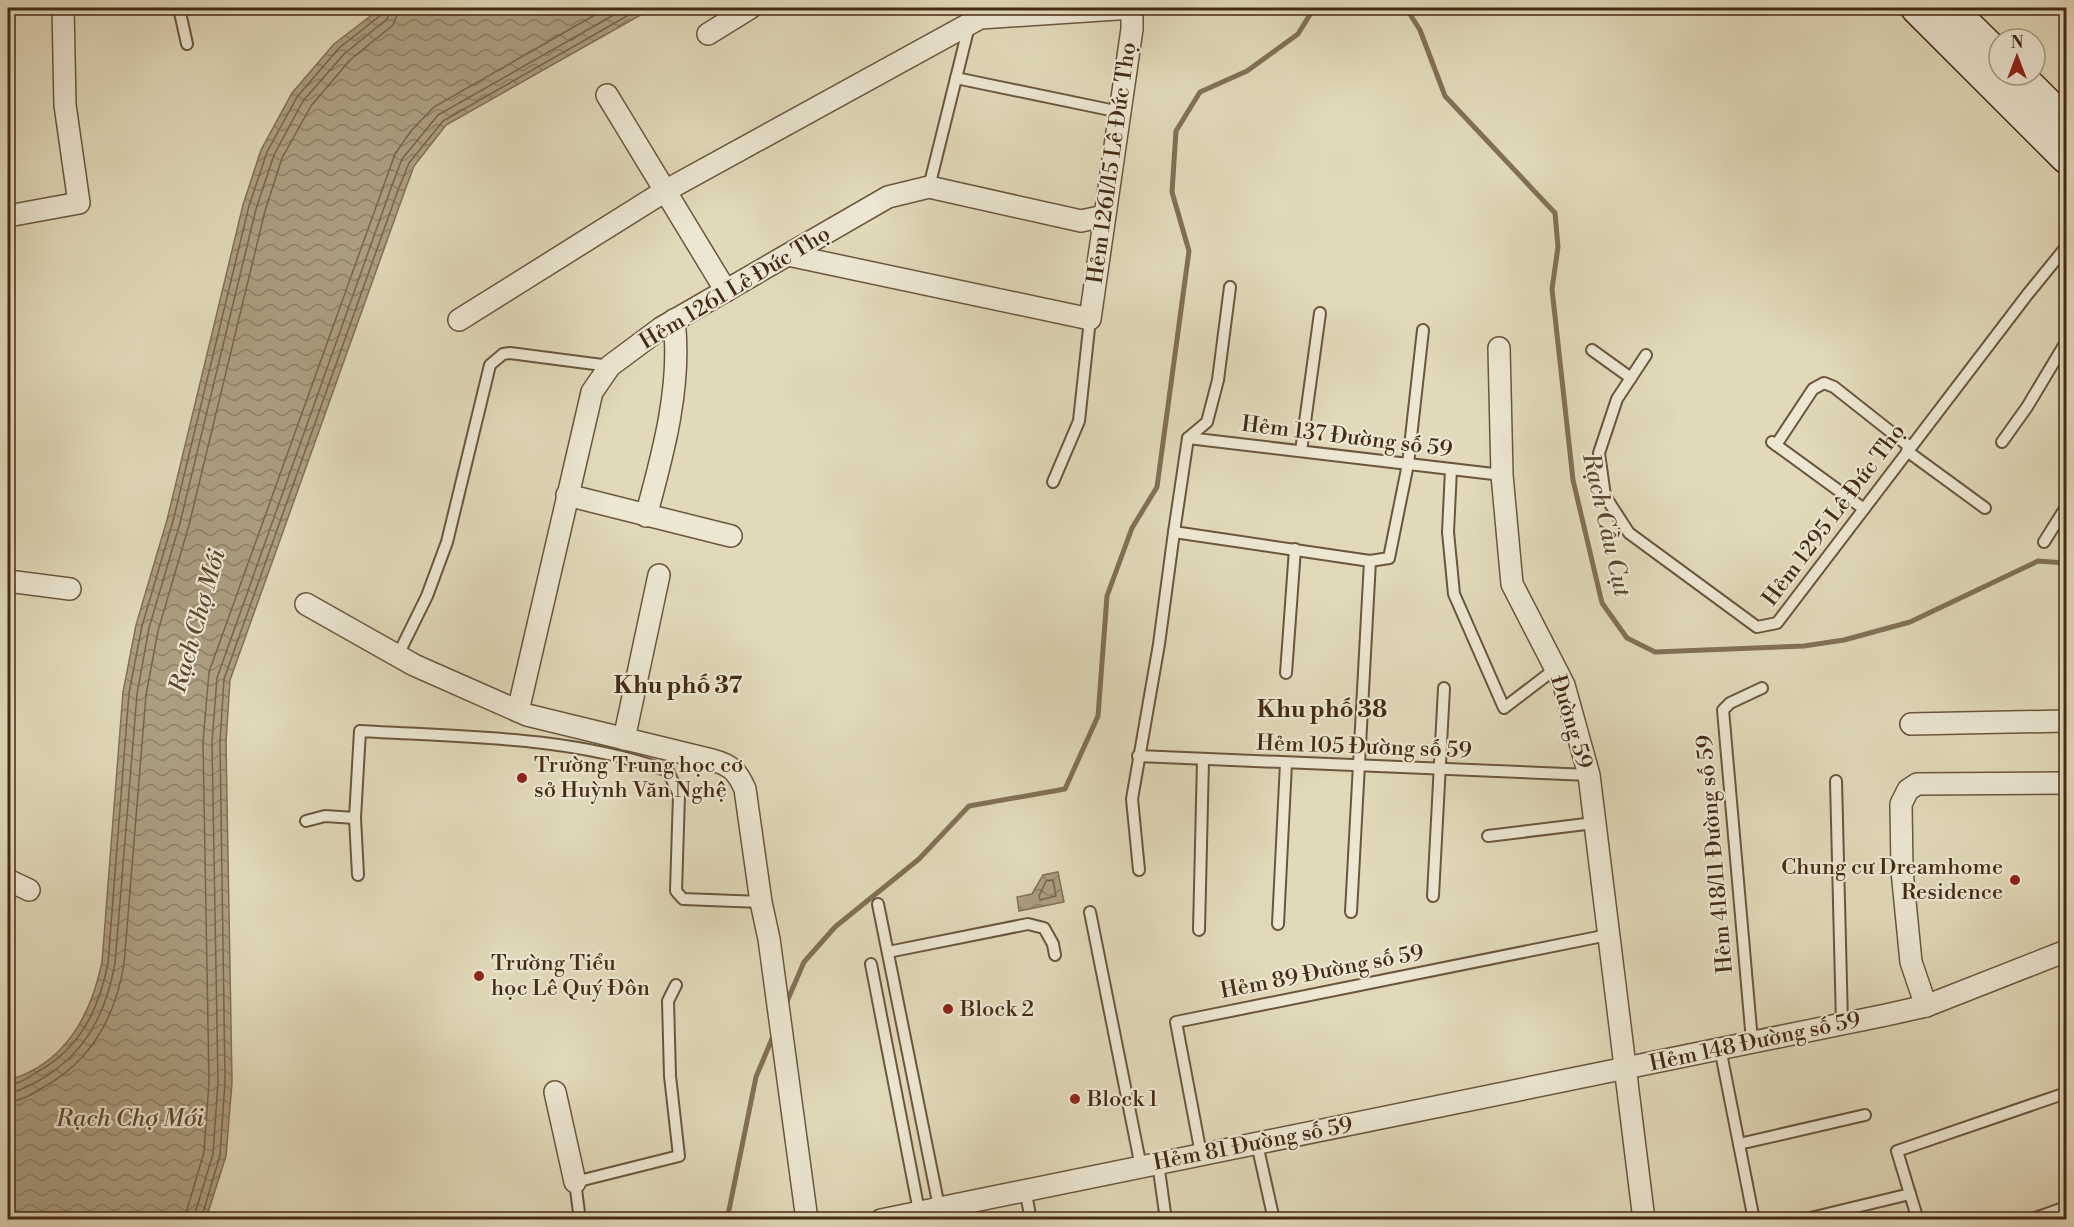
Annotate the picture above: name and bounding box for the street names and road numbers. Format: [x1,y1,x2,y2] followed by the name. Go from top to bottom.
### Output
[1082,41,1142,285] street label: Hẻm 1261/15 Lê Đức Thọ
[635,220,835,356] street label: Hẻm 1261 Lê Đức Thọ
[1240,411,1454,463] street label: Hẻm 137 Đường số 59
[1757,419,1911,611] street label: Hẻm 1295 Lê Đức Thọ
[1544,672,1598,772] street label: Đường 59
[1256,730,1472,764] street label: Hẻm 105 Đường số 59
[1691,733,1739,975] street label: Hẻm 418/11 Đường số 59
[1218,939,1426,1005] street label: Hẻm 89 Đường số 59
[1647,1006,1863,1078] street label: Hẻm 148 Đường số 59
[1151,1111,1355,1177] street label: Hẻm 81 Đường số 59

